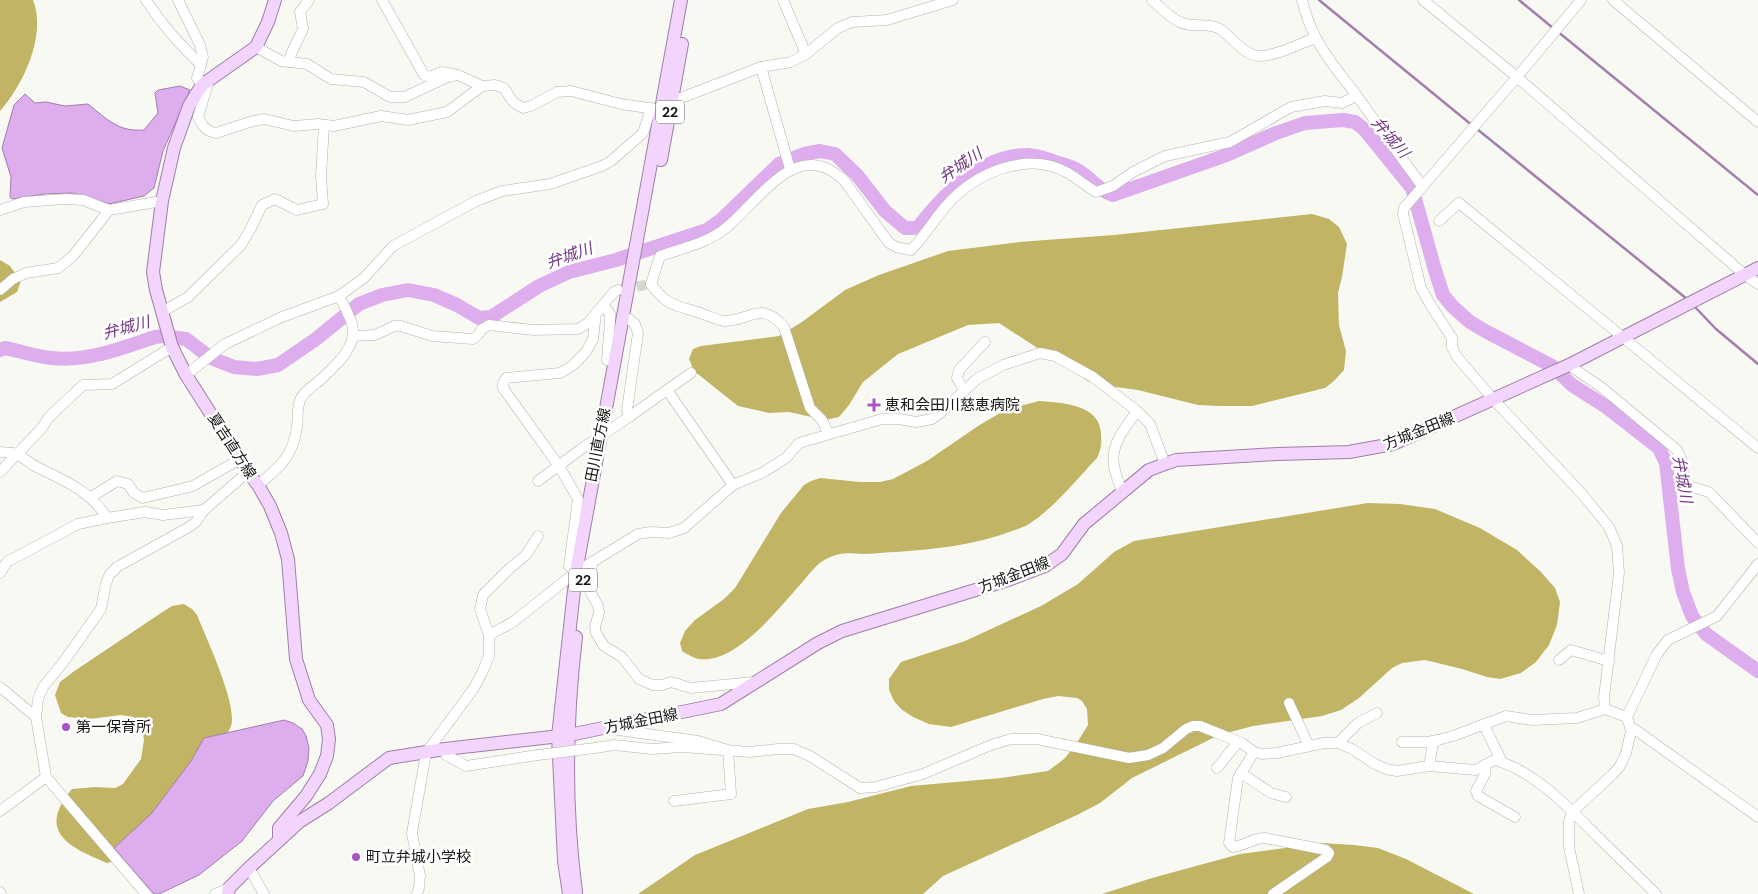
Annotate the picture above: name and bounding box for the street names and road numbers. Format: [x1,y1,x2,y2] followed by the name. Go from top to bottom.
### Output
[656,100,684,124] road number: 22
[581,406,615,484] street label: 田川直方線
[1380,408,1458,454] street label: 方城金田線
[203,409,261,483] street label: 夏吉直方線
[975,552,1053,598] street label: 方城金田線
[569,568,597,592] road number: 22
[602,704,680,738] street label: 方城金田線

